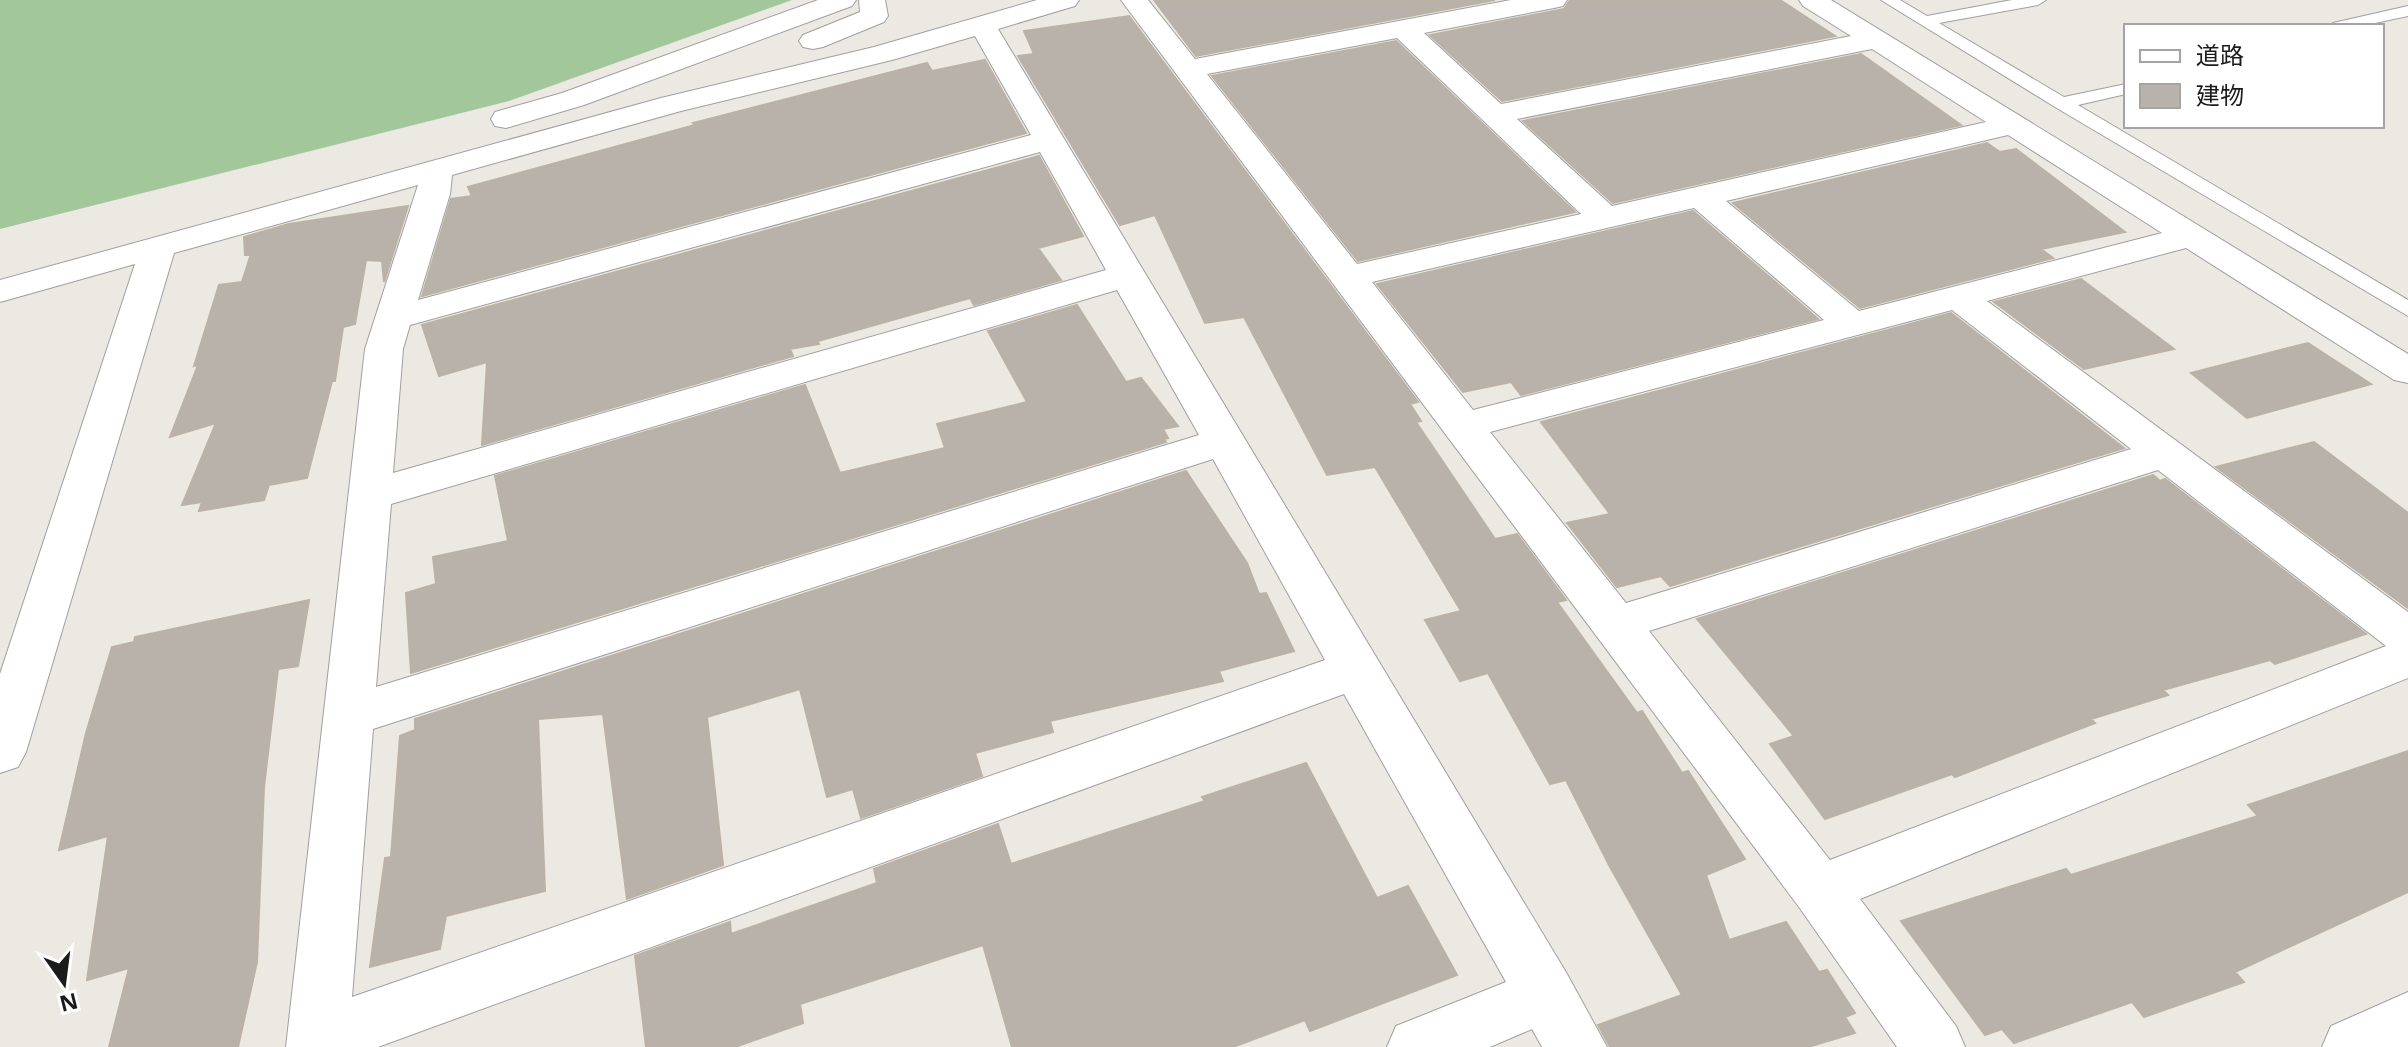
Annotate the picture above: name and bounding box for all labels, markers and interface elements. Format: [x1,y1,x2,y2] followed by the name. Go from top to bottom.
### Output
[2124,24,2384,128] legend
[2196,38,2244,71] text: 道路
[2196,78,2244,111] text: 建物
[24,943,104,1023] north arrow
[57,987,81,1020] text: N

